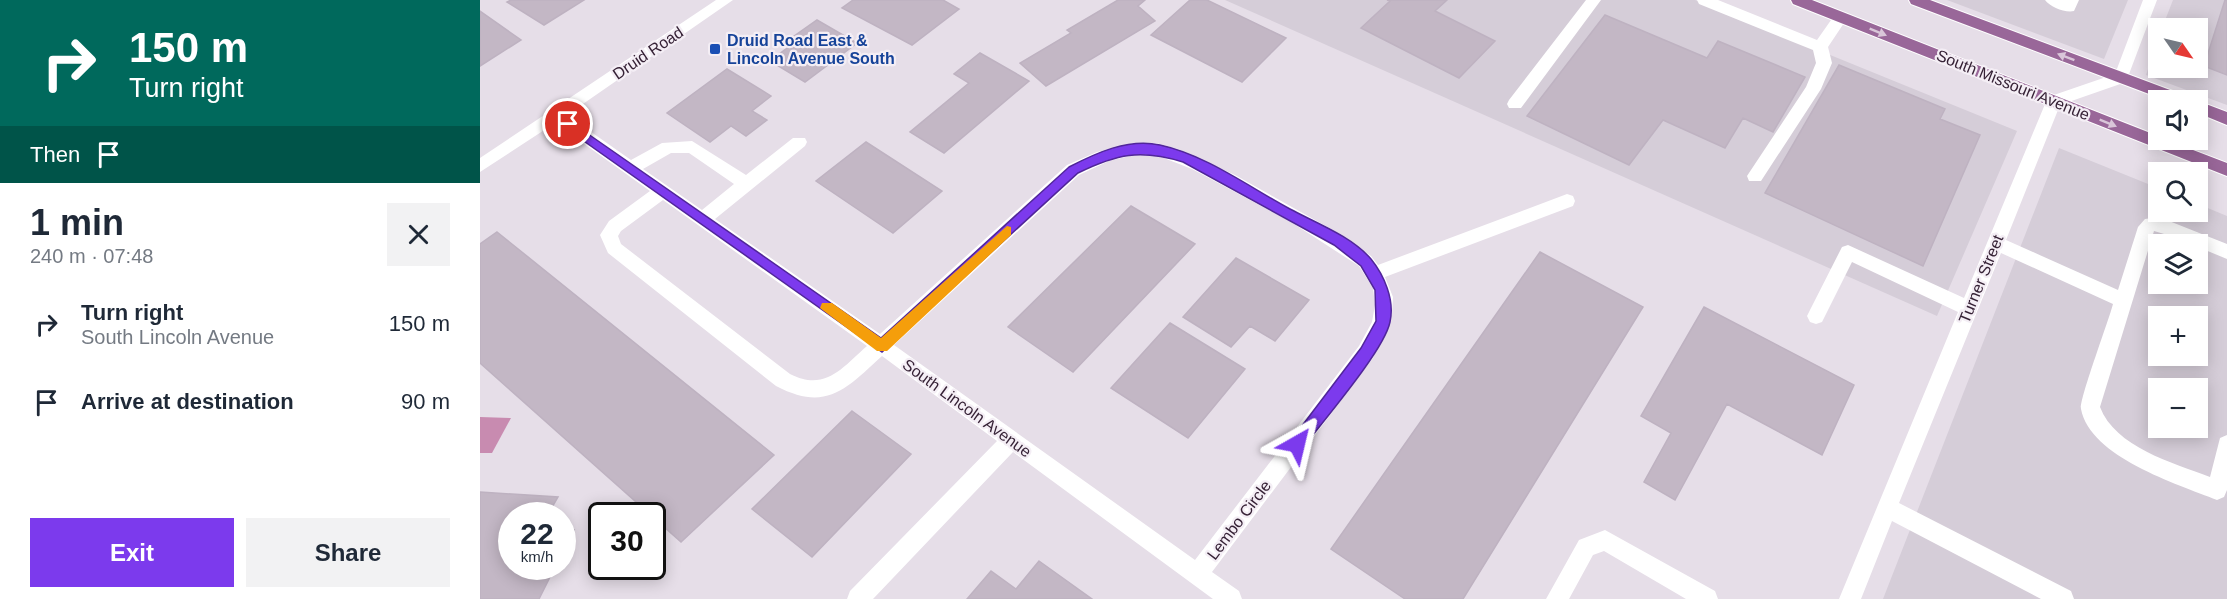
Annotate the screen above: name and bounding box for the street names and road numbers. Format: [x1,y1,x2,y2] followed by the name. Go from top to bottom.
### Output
[610,23,686,83] street label: Druid Road
[1934,47,2092,124] street label: South Missouri Avenue
[1956,232,2007,326] street label: Turner Street
[900,356,1035,460] street label: South Lincoln Avenue
[1204,477,1274,563] street label: Lembo Circle

